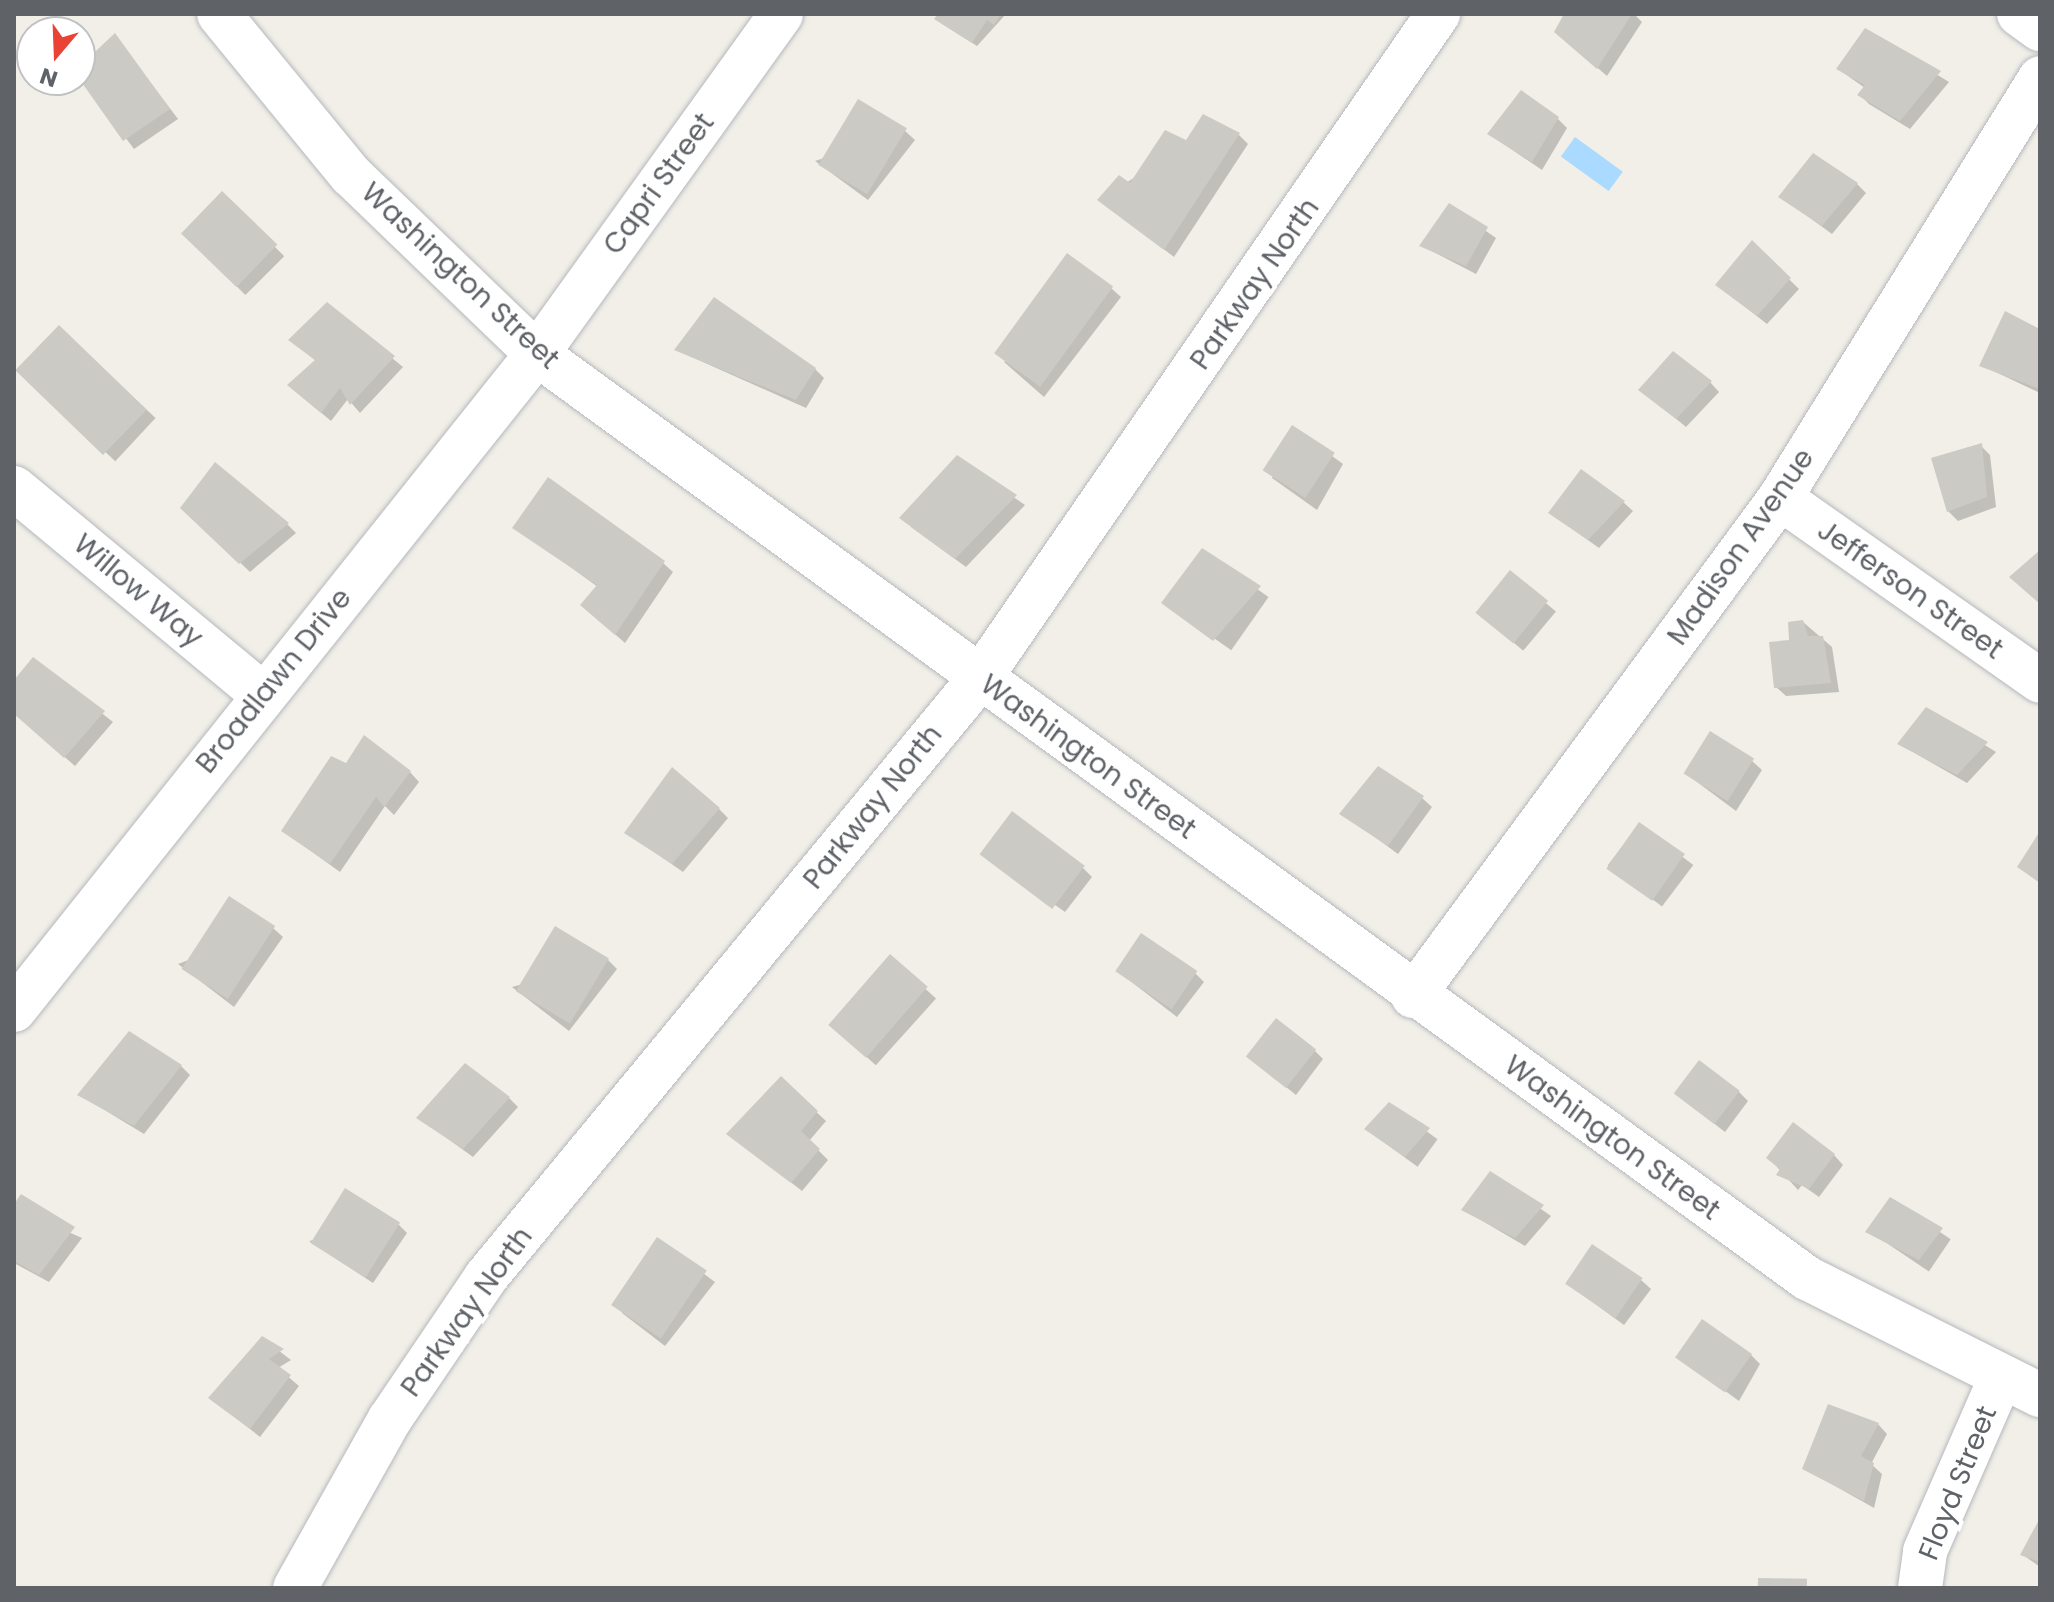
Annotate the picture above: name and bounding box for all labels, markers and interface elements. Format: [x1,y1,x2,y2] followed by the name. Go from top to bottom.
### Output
[16,16,96,96] north arrow
[36,60,62,95] text: N
[597,107,721,261] street label: Capri Street
[354,176,566,376] street label: Washington Street
[1184,192,1326,376] street label: Parkway North
[1661,442,1821,652] street label: Madison Avenue
[1811,514,2009,666] street label: Jefferson Street
[67,527,209,655] street label: Willow Way
[189,582,359,780] street label: Broadlawn Drive
[974,668,1202,846] street label: Washington Street
[797,718,949,896] street label: Parkway North
[1498,1049,1726,1227] street label: Washington Street
[394,1221,540,1403] street label: Parkway North
[1912,1401,2004,1565] street label: Floyd Street

